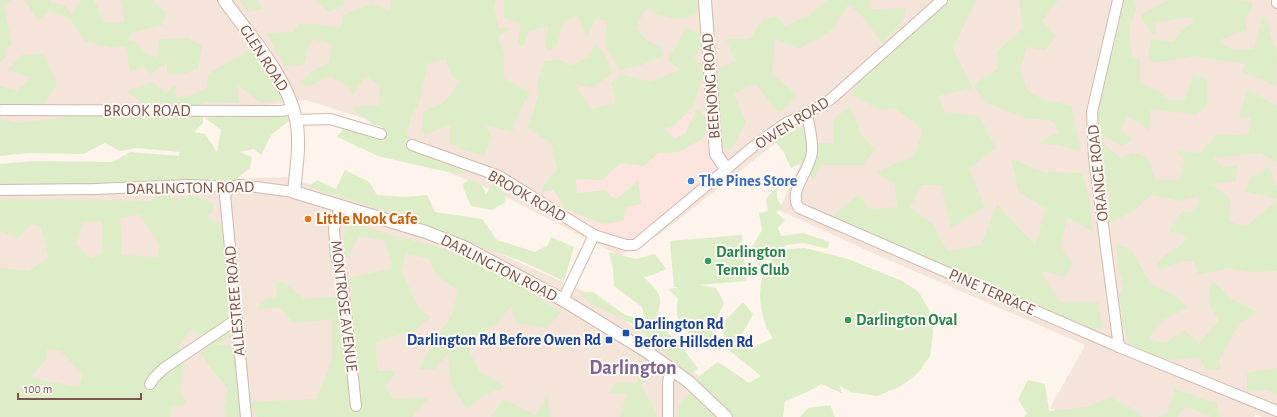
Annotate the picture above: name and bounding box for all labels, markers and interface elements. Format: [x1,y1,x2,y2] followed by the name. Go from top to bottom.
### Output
[237,22,291,94] street label: GLEN ROAD
[699,33,723,139] street label: BEENONG ROAD
[752,94,832,152] street label: OWEN ROAD
[103,103,191,119] street label: BROOK ROAD
[1085,124,1111,222] street label: ORANGE ROAD
[485,167,569,225] street label: BROOK ROAD
[699,173,798,189] place label: The Pines Store
[686,176,696,186] marker: The Pines Store
[126,179,254,197] street label: DARLINGTON ROAD
[316,211,418,227] place label: Little Nook Cafe
[303,214,313,224] marker: Little Nook Cafe
[438,232,560,304] street label: DARLINGTON ROAD
[328,239,360,373] street label: MONTROSE AVENUE
[716,244,789,278] place label: Darlington Tennis Club
[222,245,248,357] street label: ALLESTREE ROAD
[703,256,713,266] marker: Darlington Tennis Club
[947,266,1038,318] street label: PINE TERRACE
[856,312,958,328] place label: Darlington Oval
[843,315,853,325] marker: Darlington Oval
[634,316,754,350] place label: Darlington Rd Before Hillsden Rd
[621,328,631,338] marker: Darlington Rd Before Hillsden Rd
[407,332,602,348] place label: Darlington Rd Before Owen Rd
[604,335,614,345] marker: Darlington Rd Before Owen Rd
[589,358,677,378] district label: Darlington
[18,375,141,401] scale bar
[24,383,52,395] text: 100 m

